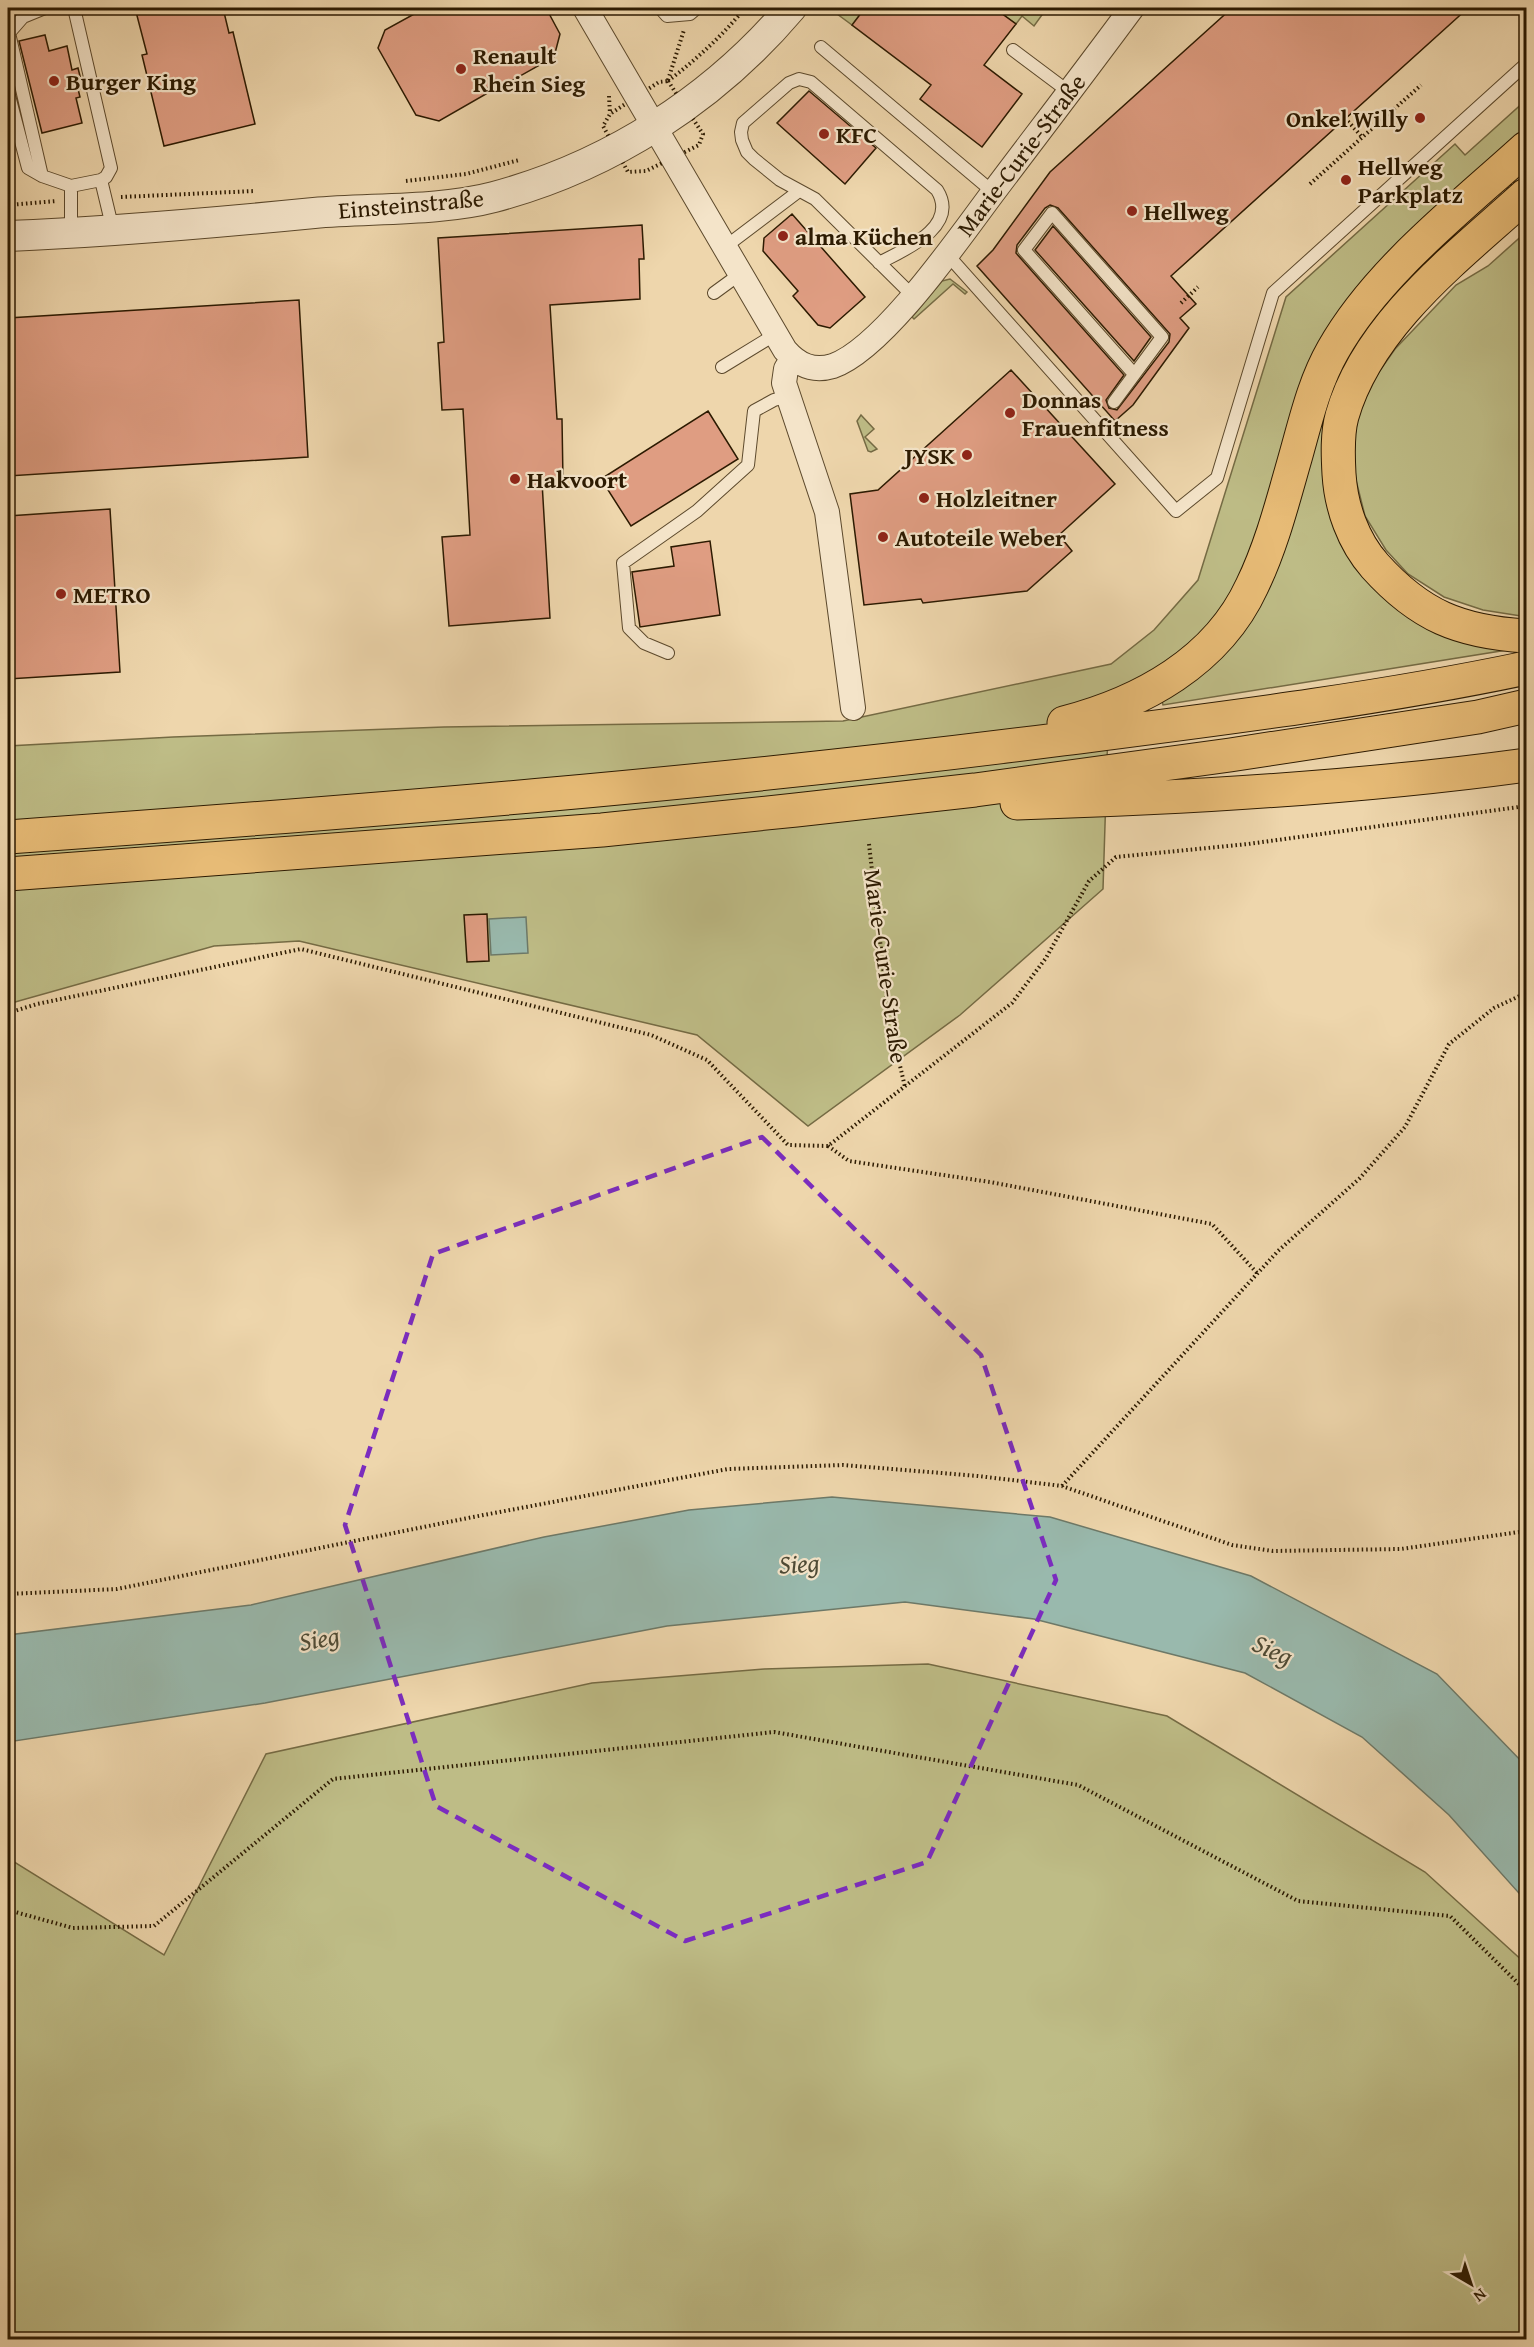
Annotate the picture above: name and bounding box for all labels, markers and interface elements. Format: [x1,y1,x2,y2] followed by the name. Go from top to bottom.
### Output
[473,38,586,101] place label: Renault Rhein Sieg
[454,62,468,76] marker: Renault Rhein Sieg
[66,64,196,99] place label: Burger King
[948,66,1094,244] street label: Marie-Curie-Straße
[47,74,61,88] marker: Burger King
[1286,101,1409,136] place label: Onkel Willy
[1413,111,1427,125] marker: Onkel Willy
[836,117,877,152] place label: KFC
[817,127,831,141] marker: KFC
[1358,149,1463,212] place label: Hellweg Parkplatz
[1339,173,1353,187] marker: Hellweg Parkplatz
[337,180,485,228] street label: Einsteinstraße
[1144,194,1229,229] place label: Hellweg
[1125,204,1139,218] marker: Hellweg
[795,219,933,254] place label: alma Küchen
[776,229,790,243] marker: alma Küchen
[1022,382,1169,445] place label: Donnas Frauenfitness
[1003,406,1017,420] marker: Donnas Frauenfitness
[901,438,956,473] place label: JYSK
[960,448,974,462] marker: JYSK
[527,462,627,497] place label: Hakvoort
[508,472,522,486] marker: Hakvoort
[936,481,1057,516] place label: Holzleitner
[917,491,931,505] marker: Holzleitner
[895,520,1066,555] place label: Autoteile Weber
[876,530,890,544] marker: Autoteile Weber
[73,577,151,612] place label: METRO
[54,587,68,601] marker: METRO
[855,867,917,1065] street label: Marie-Curie-Straße
[778,1542,821,1584] water label: Sieg
[296,1615,343,1661] water label: Sieg
[1246,1623,1300,1675] water label: Sieg
[1441,2254,1501,2314] north arrow
[1468,2283,1492,2309] text: N

